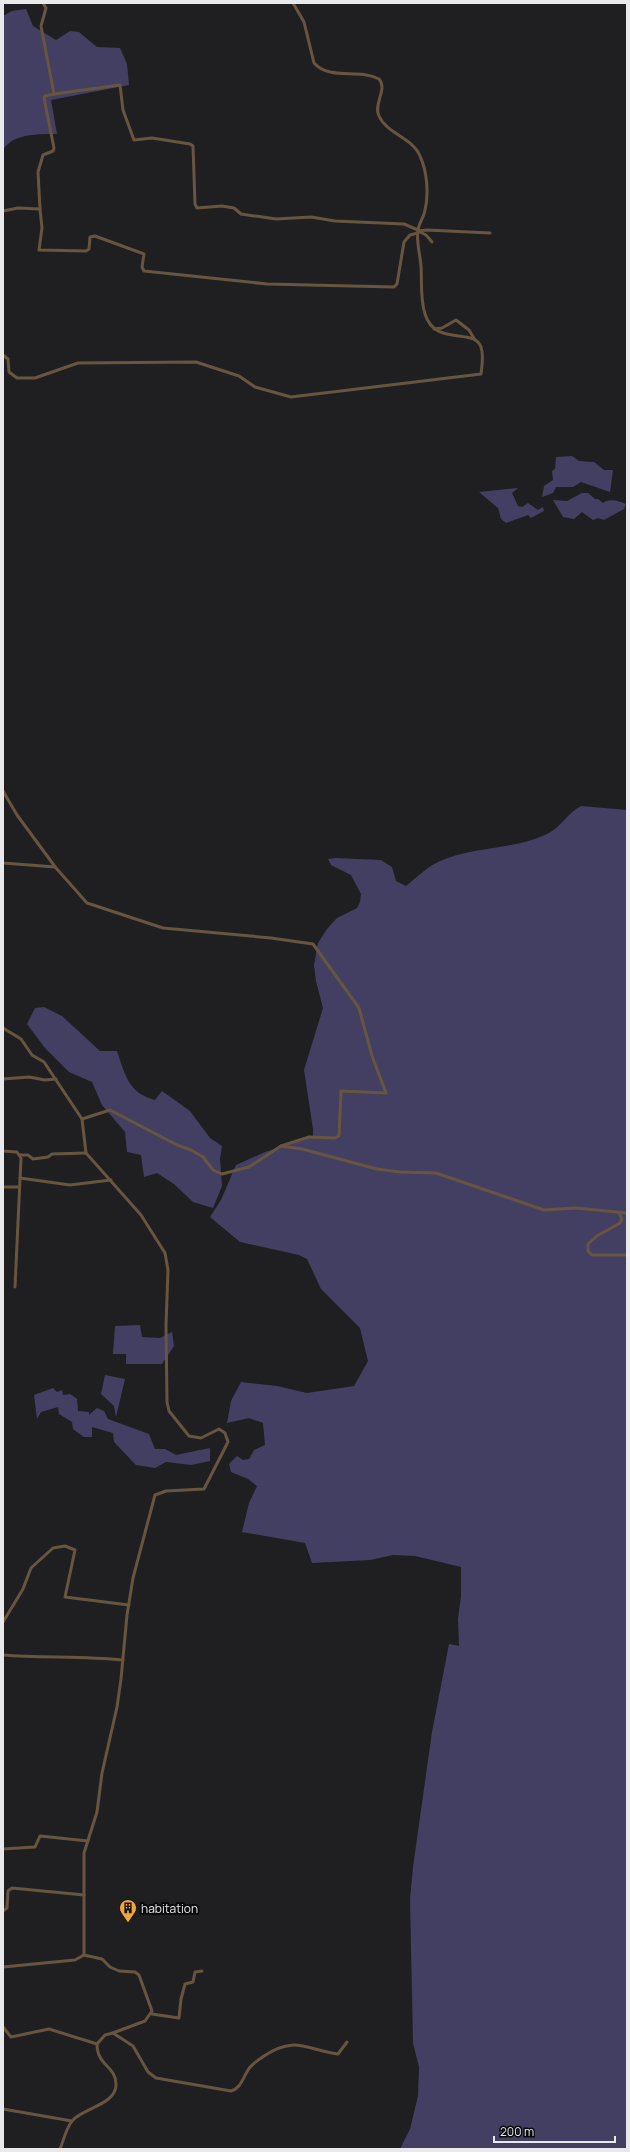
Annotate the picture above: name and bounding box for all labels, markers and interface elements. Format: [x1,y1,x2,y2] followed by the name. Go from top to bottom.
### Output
[118,1898,138,1923] building icon: habitation
[141,1900,198,1917] place label: habitation
[494,2118,615,2144] scale bar
[500,2123,534,2140] text: 200 m

